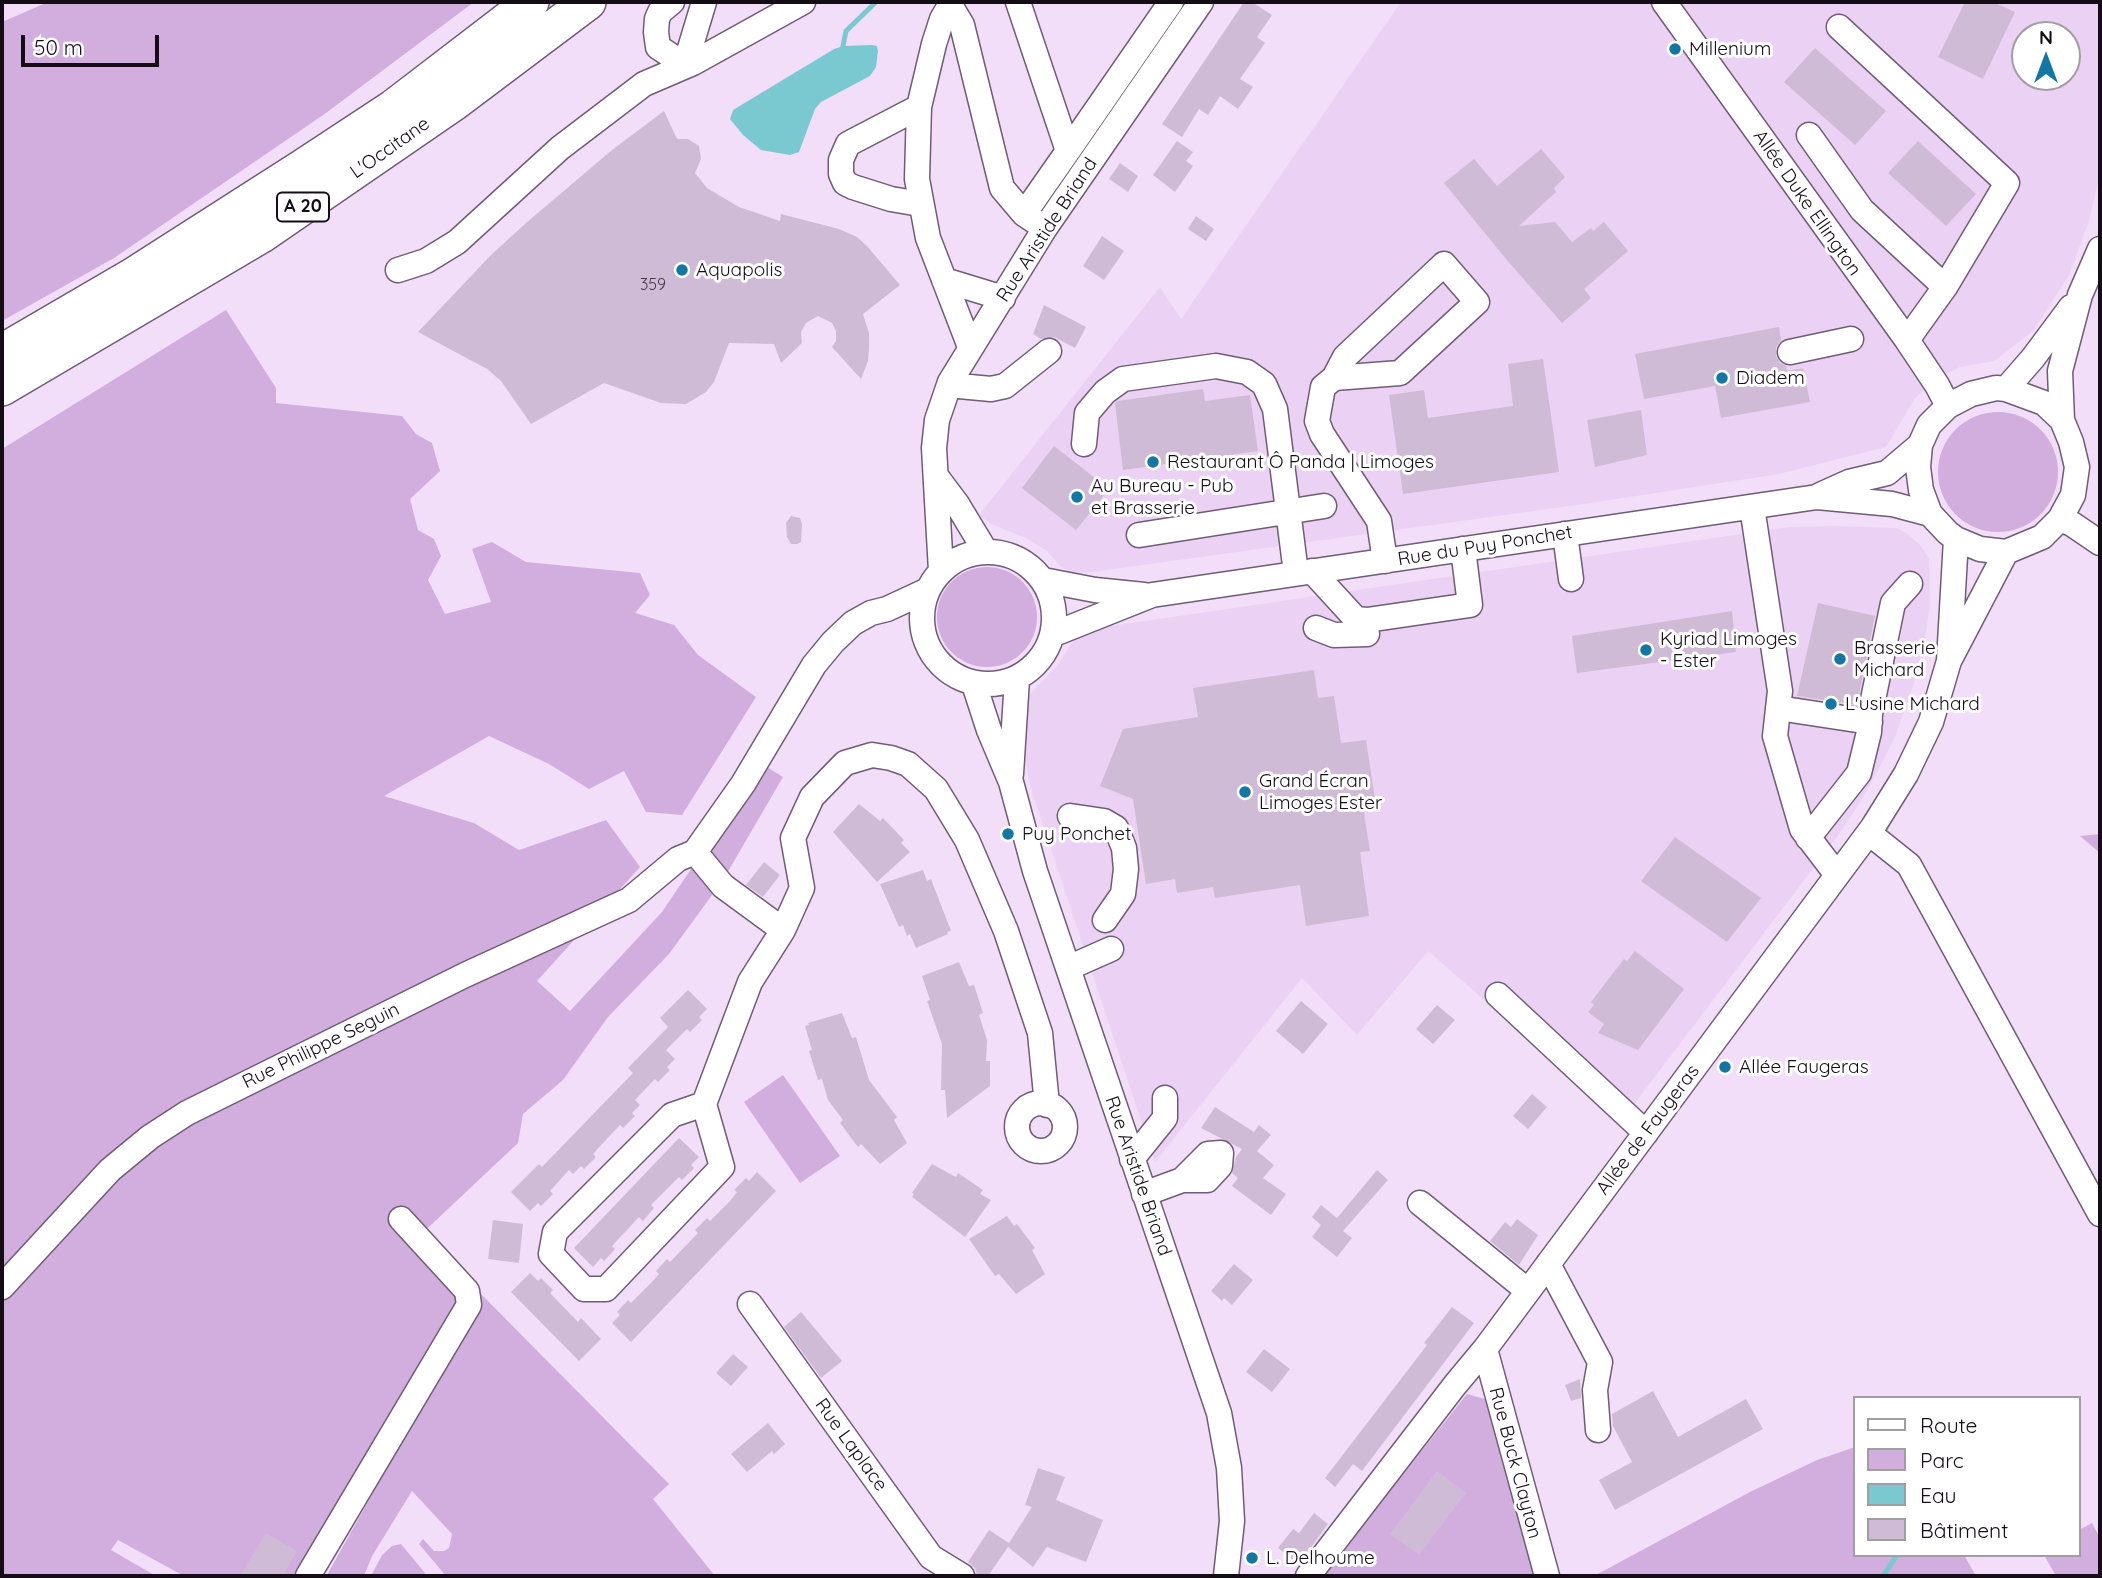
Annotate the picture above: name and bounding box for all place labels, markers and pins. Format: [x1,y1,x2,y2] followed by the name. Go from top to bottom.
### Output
[1689,38,1771,60] place label: Millenium
[1667,41,1683,57] marker: Millenium
[696,259,782,281] place label: Aquapolis
[674,262,690,278] marker: Aquapolis
[1736,367,1805,389] place label: Diadem
[1714,370,1730,386] marker: Diadem
[1167,451,1434,473] place label: Restaurant Ô Panda | Limoges
[1145,454,1161,470] marker: Restaurant Ô Panda | Limoges
[1091,475,1233,519] place label: Au Bureau - Pub et Brasserie
[1069,489,1085,505] marker: Au Bureau - Pub et Brasserie
[1660,628,1797,672] place label: Kyriad Limoges - Ester
[1854,637,1936,681] place label: Brasserie Michard
[1638,642,1654,658] marker: Kyriad Limoges - Ester
[1832,651,1848,667] marker: Brasserie Michard
[1845,693,1980,715] place label: L'usine Michard
[1823,696,1839,712] marker: L'usine Michard
[1259,770,1382,814] place label: Grand Écran Limoges Ester
[1237,784,1253,800] marker: Grand Écran Limoges Ester
[1022,823,1131,845] place label: Puy Ponchet
[1000,826,1016,842] marker: Puy Ponchet
[1739,1056,1869,1078] place label: Allée Faugeras
[1717,1059,1733,1075] marker: Allée Faugeras
[1266,1547,1375,1569] place label: L. Delhoume
[1244,1550,1260,1566] marker: L. Delhoume

